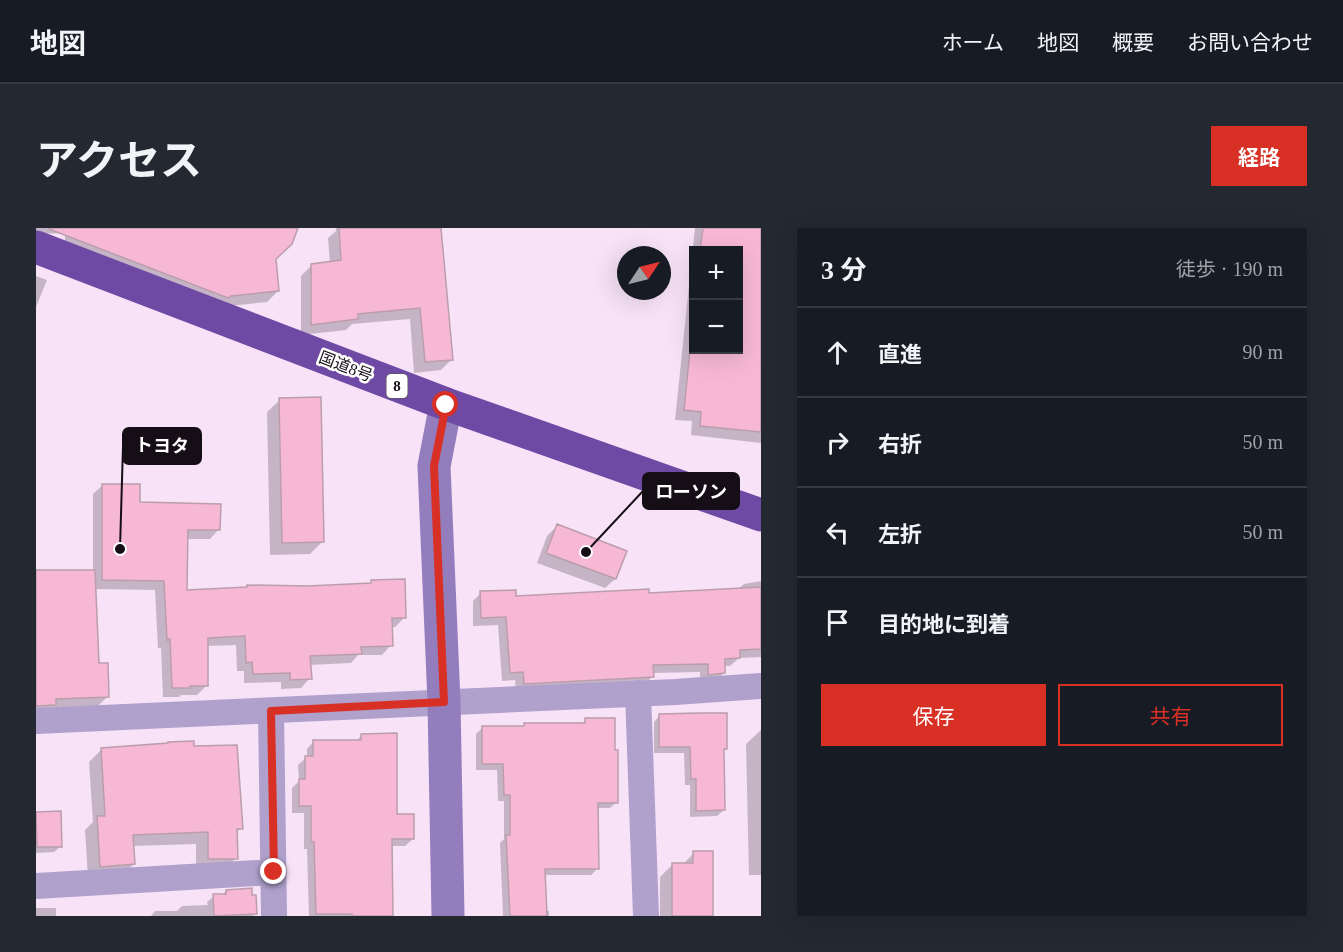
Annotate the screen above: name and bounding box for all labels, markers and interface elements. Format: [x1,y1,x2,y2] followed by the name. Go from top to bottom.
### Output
[30,28,86,59] text: 地図
[942,31,1004,55] text: ホーム
[1037,31,1079,55] text: 地図
[1112,31,1154,55] text: 概要
[1187,31,1313,55] text: お問い合わせ
[1211,126,1307,186] button: 経路
[36,138,202,184] text: アクセス
[617,246,671,300] north arrow
[689,246,743,354] map controls
[689,246,743,300] button: +
[821,256,867,285] text: 3 分
[1176,258,1283,280] text: 徒歩 · 190 m
[689,300,743,354] button: −
[821,336,854,369] icon: ahead
[1242,341,1283,363] text: 90 m
[878,342,922,367] text: 直進
[317,348,375,384] street label: 国道8号
[386,374,408,398] road number: 8
[432,391,458,417] route start
[821,426,854,459] icon: right
[123,428,201,464] callout: トヨタ
[1242,431,1283,453] text: 50 m
[878,432,922,457] text: 右折
[135,436,189,456] text: トヨタ
[643,473,739,509] callout: ローソン
[655,482,727,502] text: ローソン
[821,516,854,549] icon: left
[1242,521,1283,543] text: 50 m
[878,522,922,547] text: 左折
[821,606,854,639] icon: arrive
[878,612,1010,637] text: 目的地に到着
[821,684,1046,746] button: 保存
[1058,684,1283,746] button: 共有
[260,858,286,884] route end

